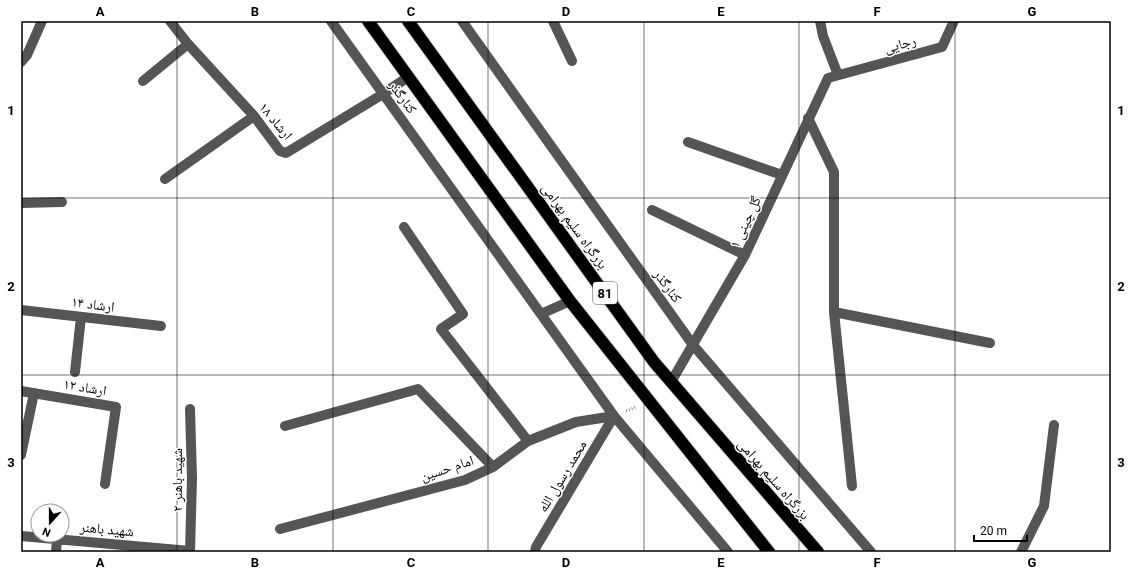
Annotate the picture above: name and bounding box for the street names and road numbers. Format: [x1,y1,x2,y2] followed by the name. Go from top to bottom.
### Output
[882,32,918,57] street label: رجایی
[384,77,420,117] street label: کنارگذر
[255,99,296,143] street label: ارشاد ۱۸
[537,180,611,273] street label: بزرگراه سلیم بهرامی
[726,194,765,251] street label: گل چینی ۱
[649,266,685,306] street label: کنارگذر
[593,282,617,304] road number: 81
[70,293,115,316] street label: ارشاد ۱۴
[62,375,108,400] street label: ارشاد ۱۲
[733,435,813,524] street label: بزرگراه سلیم بهرامی
[534,437,590,515] street label: محمد رسول الله
[169,448,186,512] street label: شهید باهنر ۲
[418,452,476,486] street label: امام حسین
[78,519,135,540] street label: شهید باهنر

